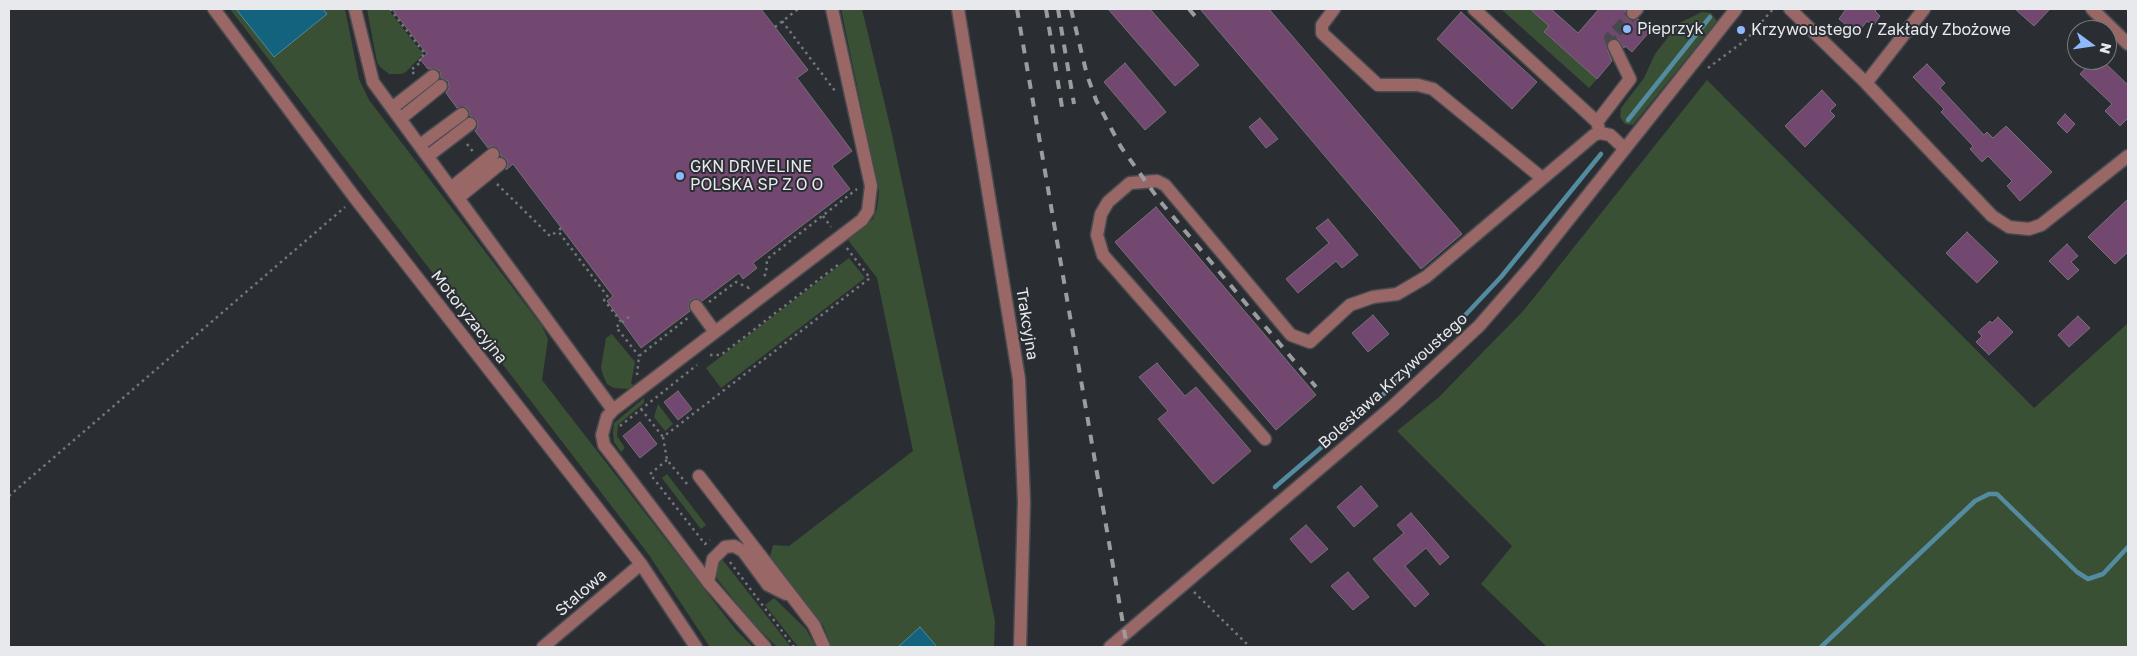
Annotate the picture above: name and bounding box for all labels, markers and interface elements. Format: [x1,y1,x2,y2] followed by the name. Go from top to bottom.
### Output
[1637,19,1704,39] place label: Pieprzyk
[1751,20,2011,40] place label: Krzywoustego / Zakłady Zbożowe
[2067,20,2117,70] north arrow
[1621,23,1633,35] marker: Pieprzyk
[1735,24,1747,36] marker: Krzywoustego / Zakłady Zbożowe
[2097,41,2116,56] text: N
[690,157,823,195] place label: GKN DRIVELINE POLSKA SP Z O O
[674,170,686,182] marker: GKN DRIVELINE POLSKA SP Z O O
[427,267,511,367] street label: Motoryzacyjna
[1012,287,1042,361] street label: Trakcyjna
[1315,309,1471,453] street label: Bolesława Krzywoustego
[552,566,610,620] street label: Stalowa

